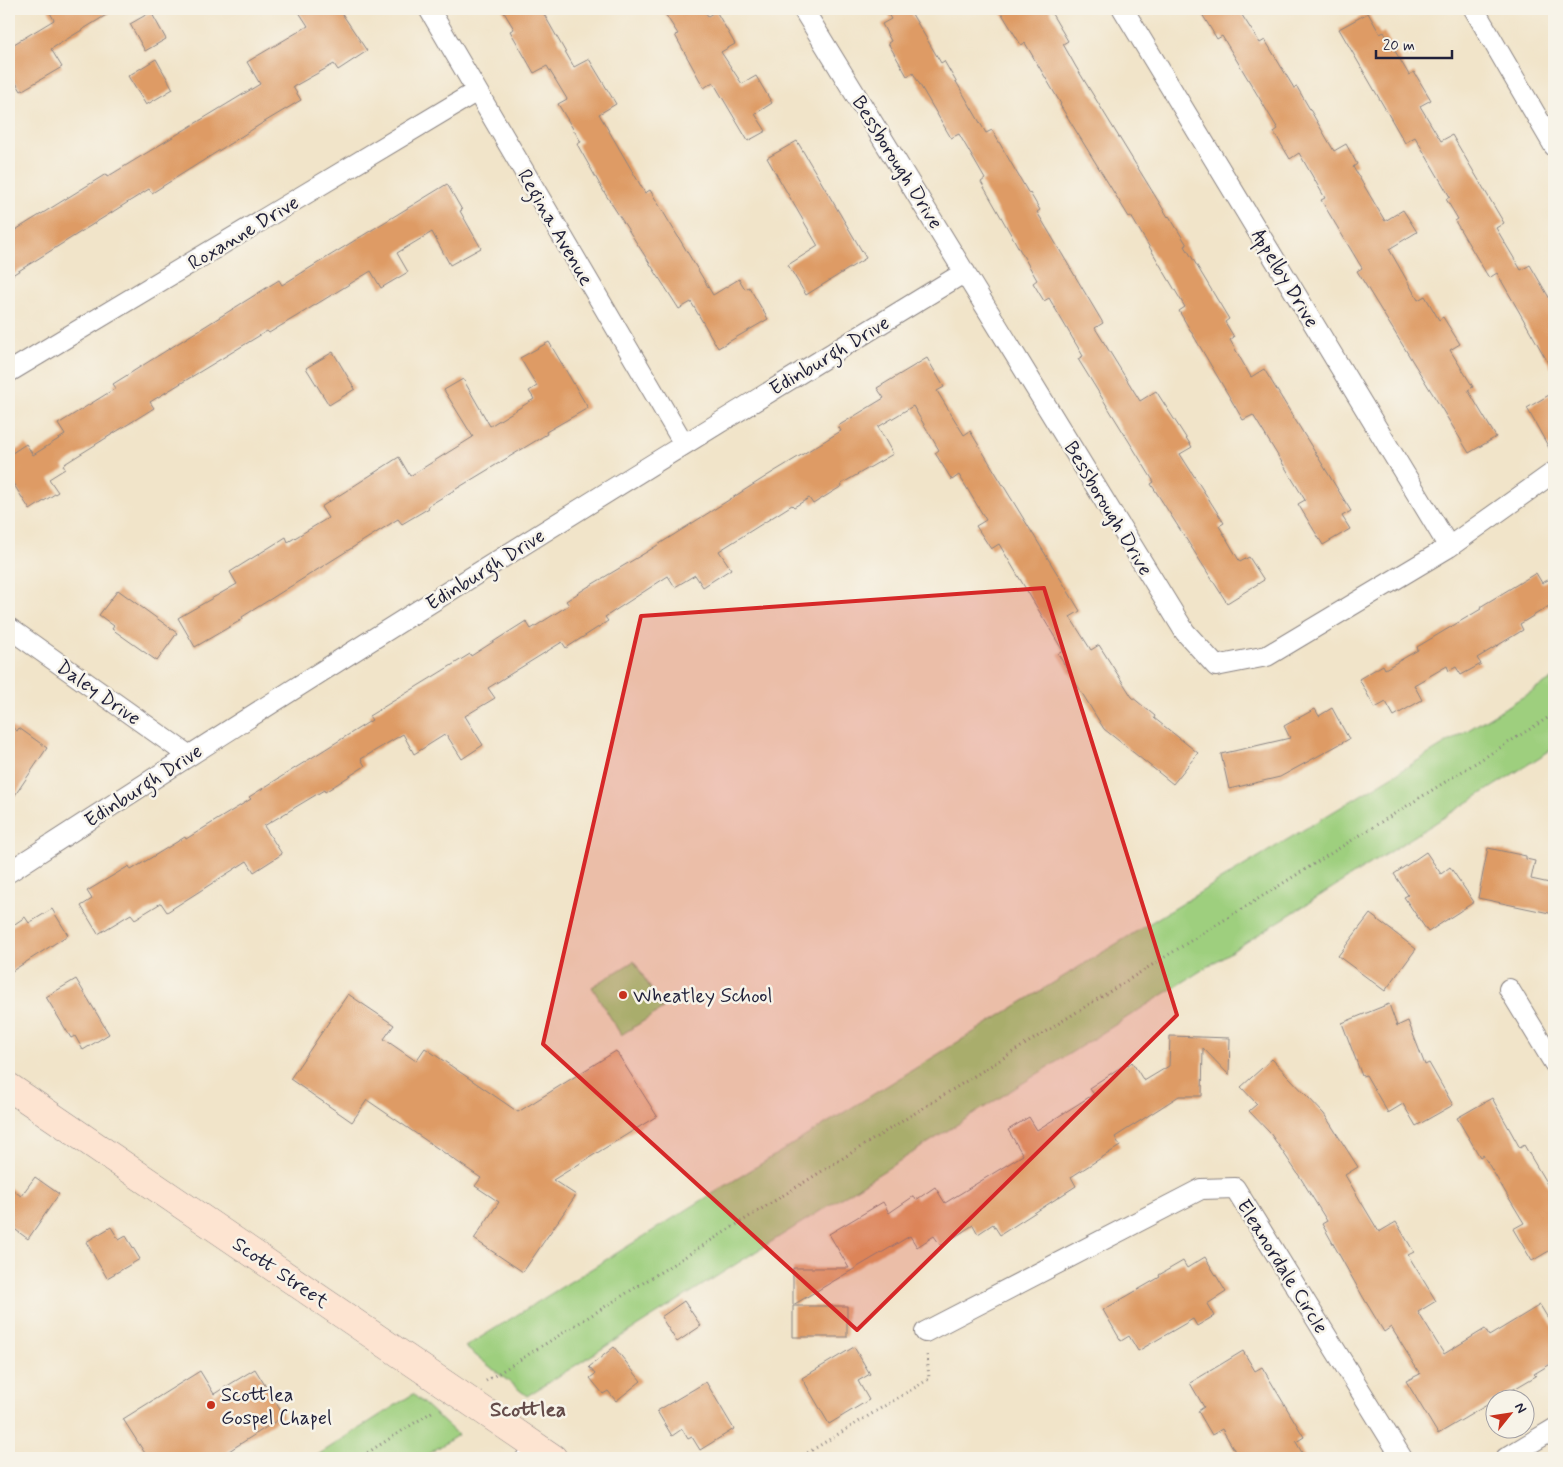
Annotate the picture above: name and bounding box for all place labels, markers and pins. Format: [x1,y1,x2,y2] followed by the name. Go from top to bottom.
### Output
[633,983,772,1010] place label: Wheatley School
[617,989,629,1001] marker: Wheatley School
[221,1382,332,1432] place label: Scottlea Gospel Chapel
[205,1399,217,1411] marker: Scottlea Gospel Chapel

